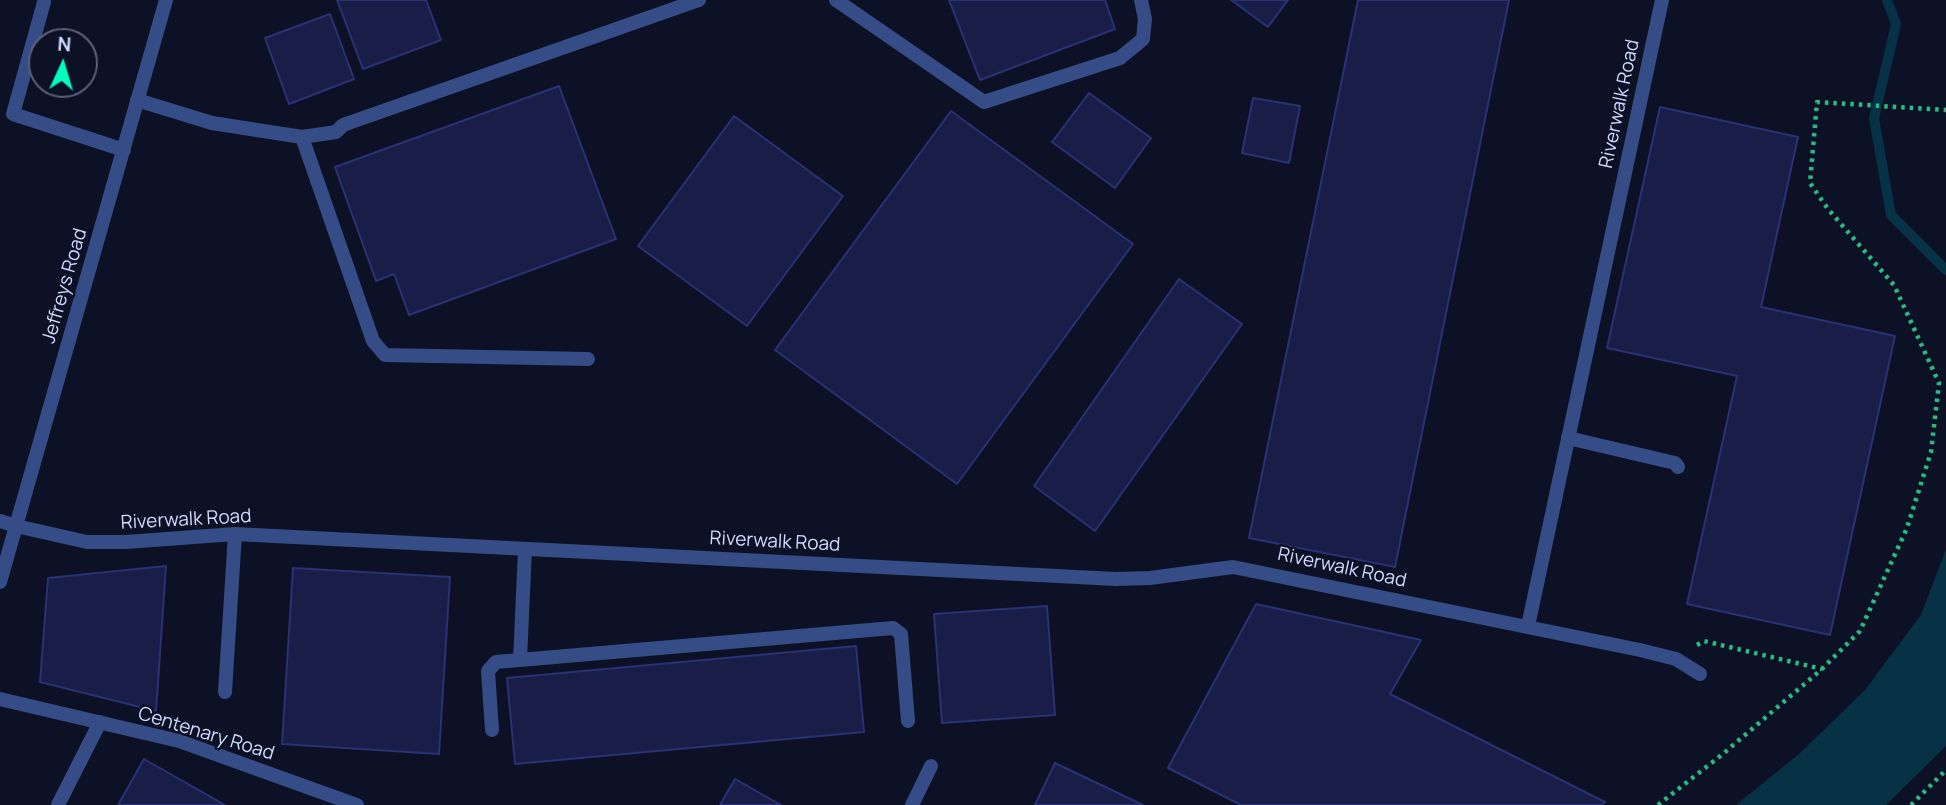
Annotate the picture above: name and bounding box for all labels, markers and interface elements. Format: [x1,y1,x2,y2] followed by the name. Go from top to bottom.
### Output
[28,28,98,98] north arrow
[57,31,72,57] text: N
[1595,38,1645,170] street label: Riverwalk Road
[38,226,92,346] street label: Jeffreys Road
[120,505,252,535] street label: Riverwalk Road
[709,527,841,557] street label: Riverwalk Road
[1276,543,1408,593] street label: Riverwalk Road
[135,702,277,766] street label: Centenary Road

